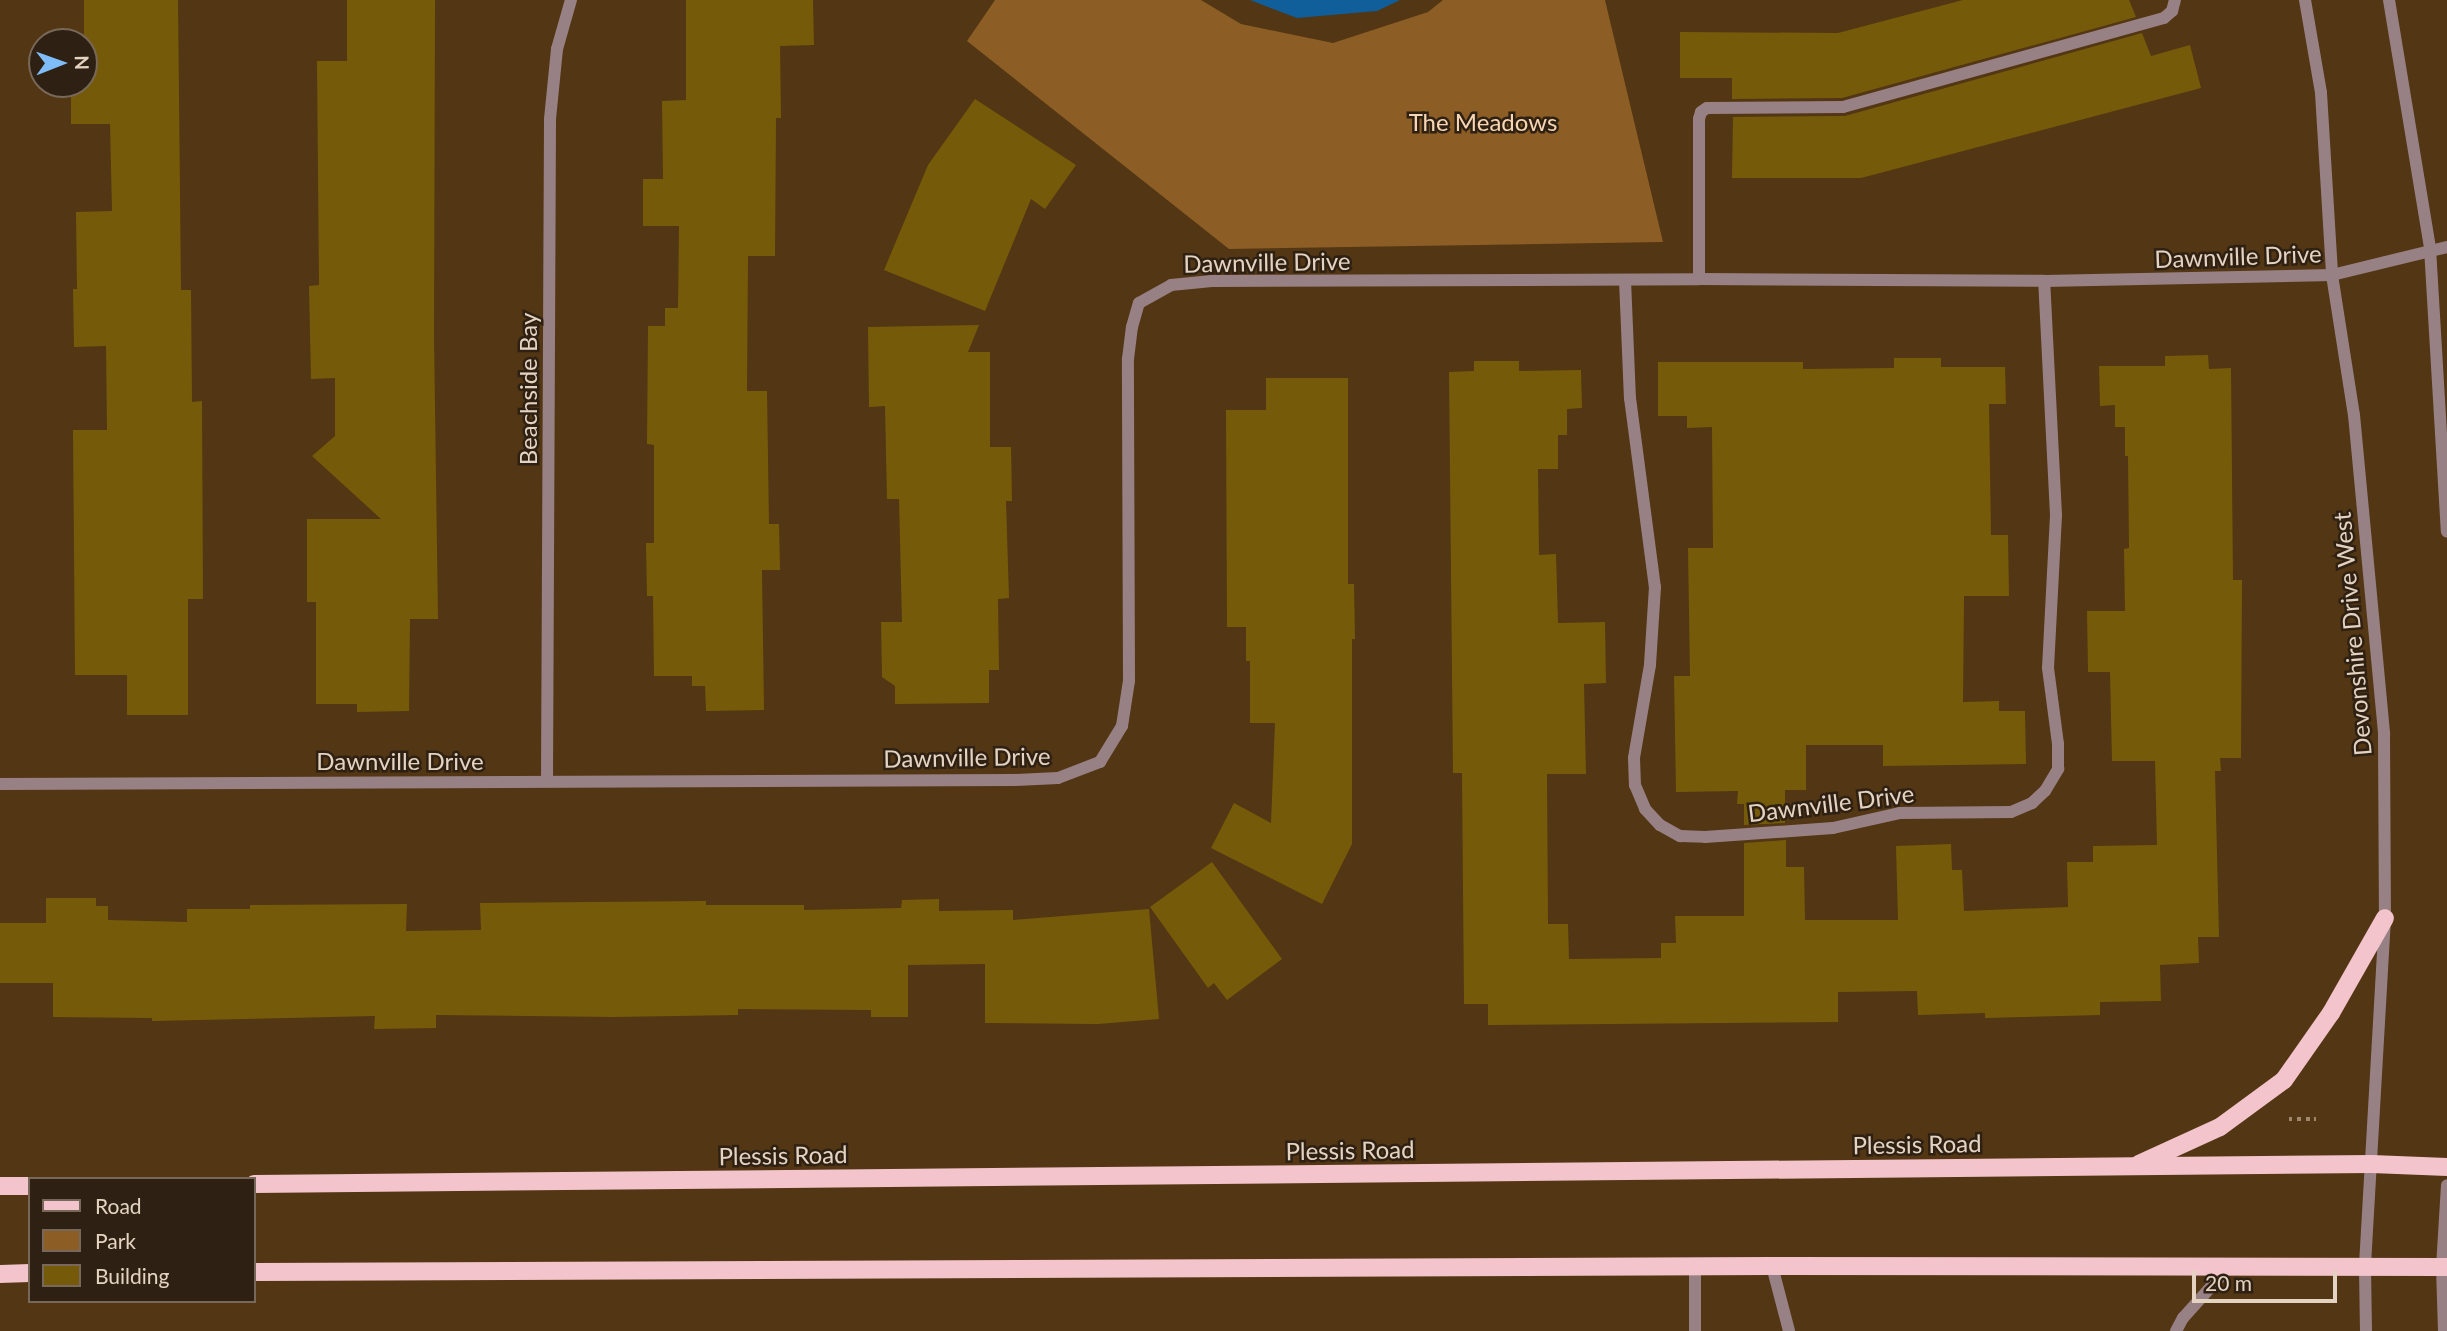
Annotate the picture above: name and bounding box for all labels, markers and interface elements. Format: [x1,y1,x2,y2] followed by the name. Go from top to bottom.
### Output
[28,28,98,98] north arrow
[71,55,94,70] text: N
[1409,108,1557,136] park label: The Meadows
[2154,239,2322,273] street label: Dawnville Drive
[1183,246,1351,278] street label: Dawnville Drive
[514,313,542,465] street label: Beachside Bay
[2327,511,2377,757] street label: Devonshire Drive West
[883,741,1051,773] street label: Dawnville Drive
[316,747,484,775] street label: Dawnville Drive
[1746,779,1916,827] street label: Dawnville Drive
[1852,1128,1982,1160] street label: Plessis Road
[1285,1134,1415,1166] street label: Plessis Road
[718,1139,848,1171] street label: Plessis Road
[28,1177,256,1303] legend
[95,1193,142,1218] text: Road
[95,1228,136,1253] text: Park
[2195,1258,2340,1302] scale bar
[95,1263,170,1288] text: Building
[2205,1270,2252,1295] text: 20 m

